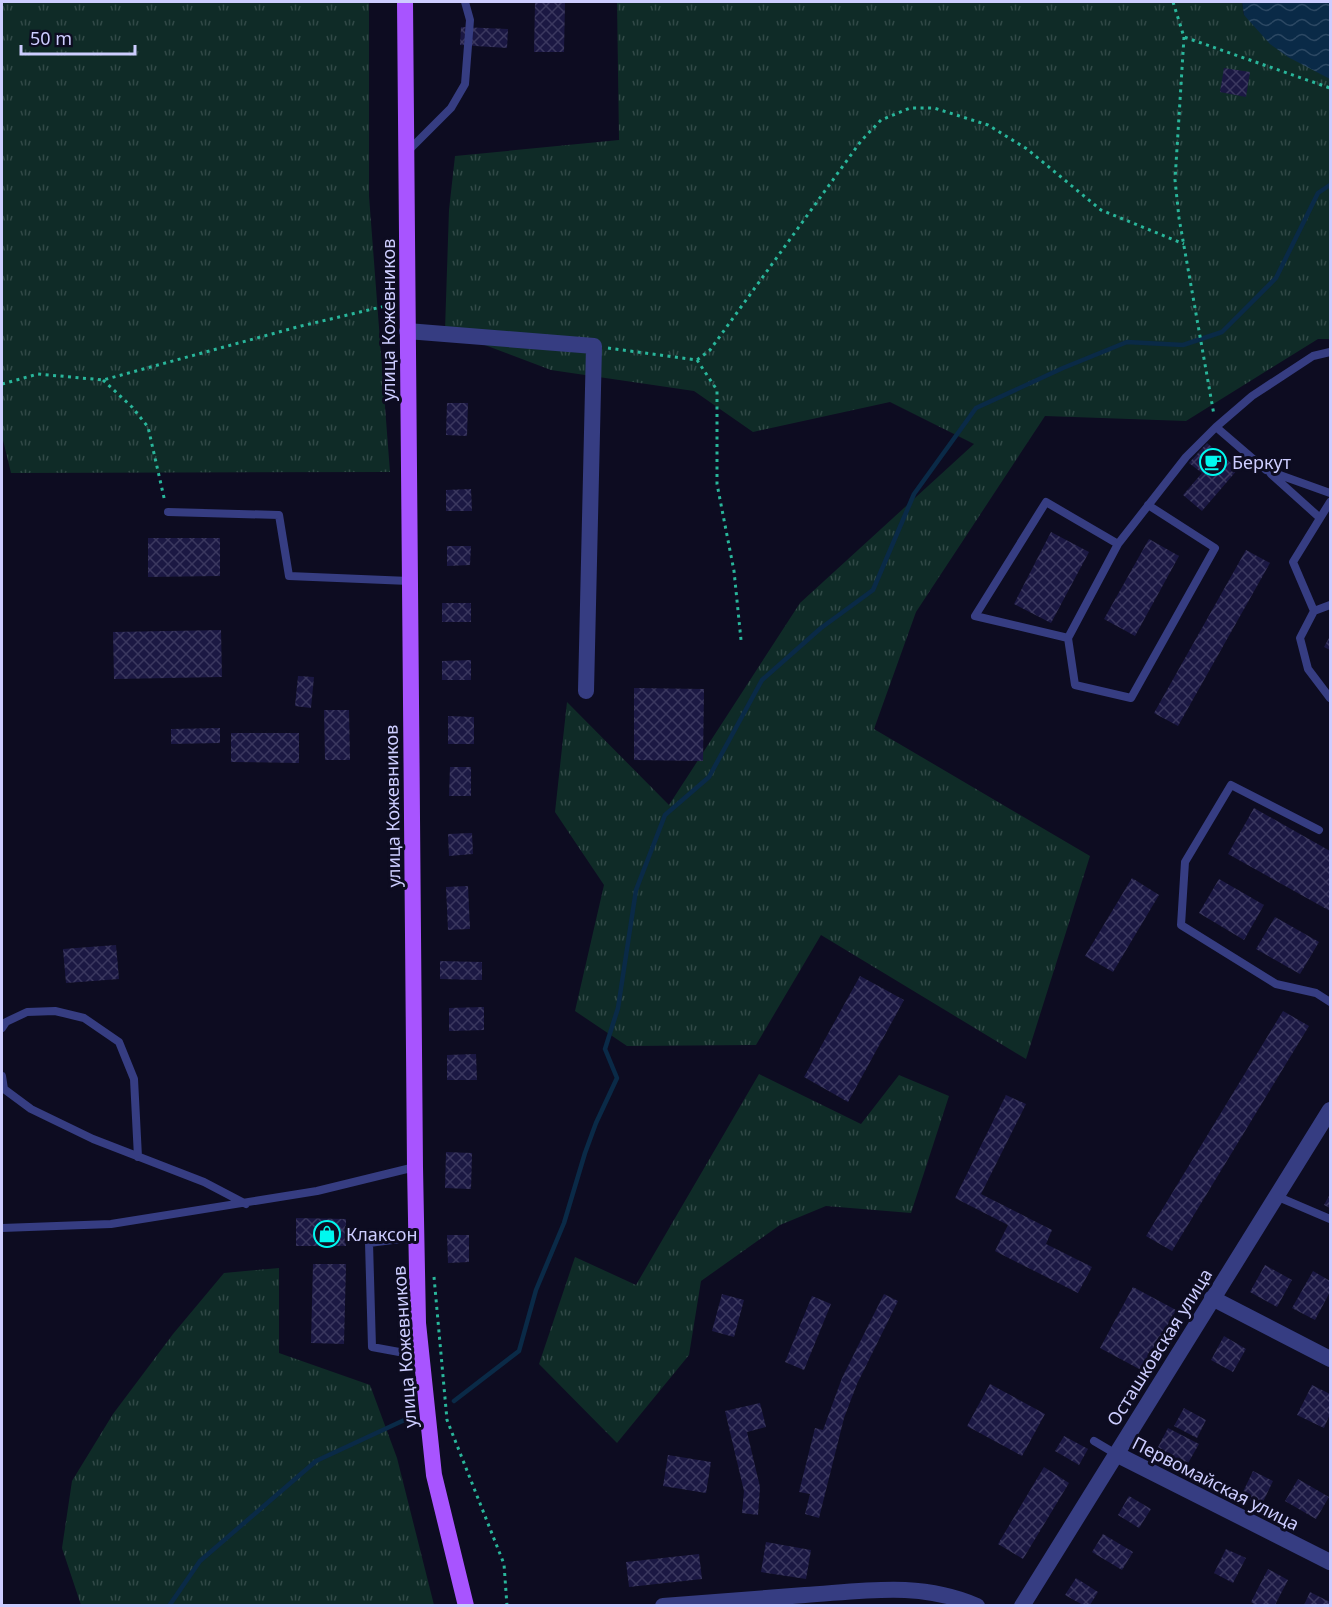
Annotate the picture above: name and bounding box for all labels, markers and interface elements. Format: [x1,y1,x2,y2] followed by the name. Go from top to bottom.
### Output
[21,18,135,56] scale bar
[30,26,72,50] text: 50 m
[376,239,400,401] street label: улица Кожевников
[1198,447,1228,477] cafe icon: Беркут
[1232,450,1292,474] place label: Беркут
[379,725,405,887] street label: улица Кожевников
[312,1219,342,1249] shop icon: Клаксон
[346,1222,417,1246] place label: Клаксон
[1101,1264,1217,1430] street label: Осташковская улица
[386,1265,422,1429] street label: улица Кожевников
[1129,1431,1303,1535] street label: Первомайская улица

